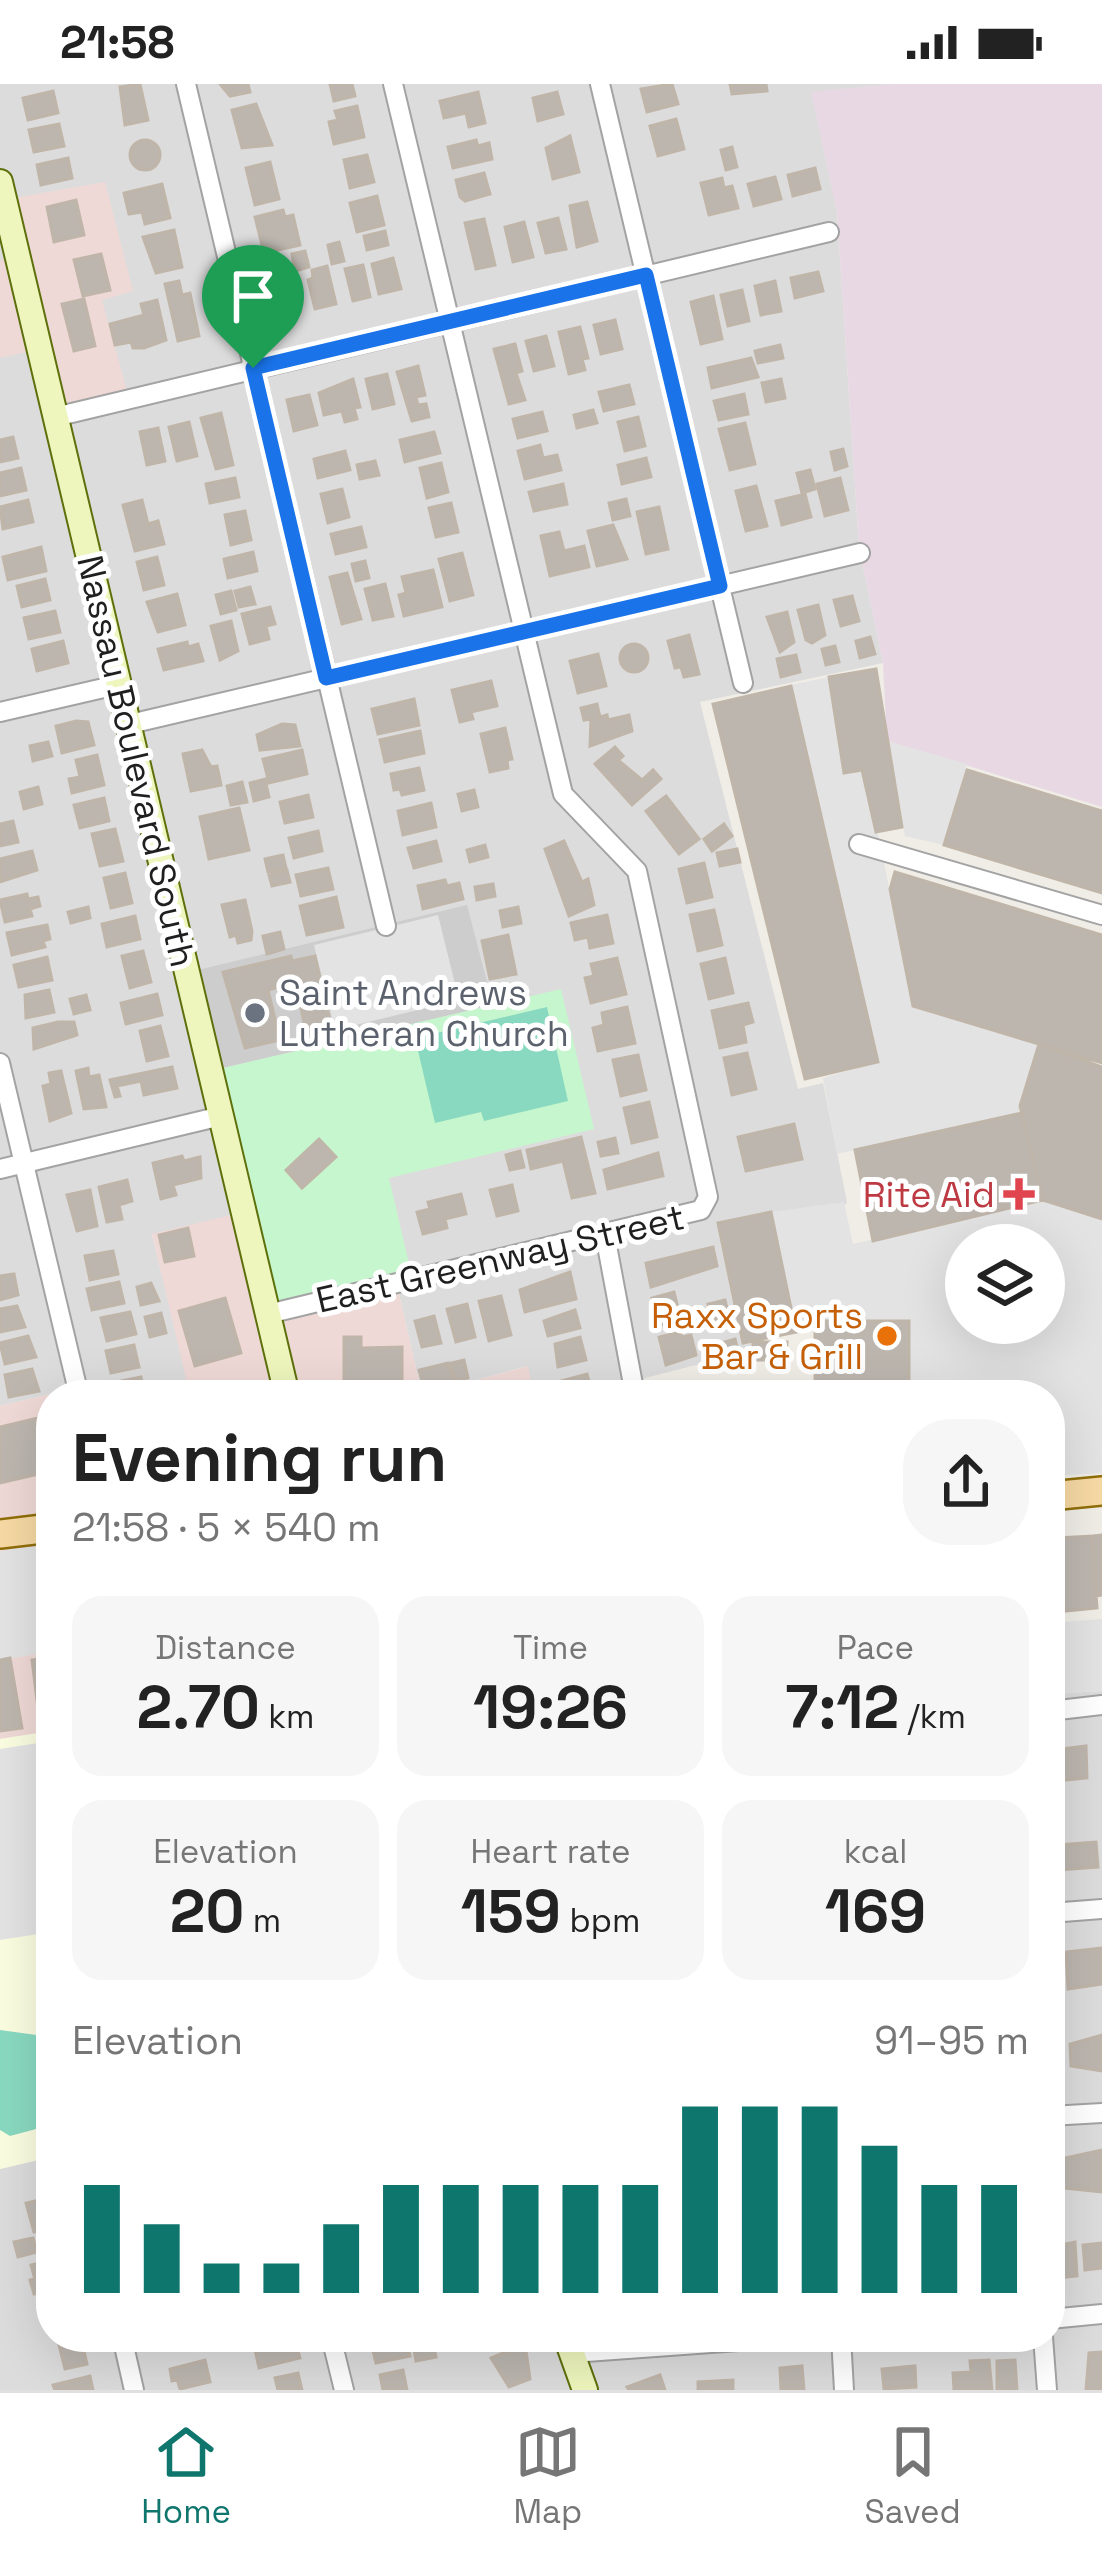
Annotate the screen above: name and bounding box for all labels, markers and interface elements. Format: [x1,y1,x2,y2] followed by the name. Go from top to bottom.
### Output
[60,14,174,71] text: 21:58
[202,245,304,368] pin
[220,263,286,329] icon: arrive
[66,551,206,972] street label: Nassau Boulevard South
[279,970,569,1057] place label: Saint Andrews Lutheran Church
[242,1000,268,1026] marker: Saint Andrews Lutheran Church
[863,1172,995,1218] place label: Rite Aid
[1006,1181,1032,1207] marker: Rite Aid
[312,1194,689,1324] street label: East Greenway Street
[945,1224,1065,1344] map controls
[945,1224,1065,1344] button: layers
[651,1293,863,1380] place label: Raxx Sports Bar & Grill
[874,1323,900,1349] marker: Raxx Sports Bar & Grill
[72,1416,447,1500] text: Evening run
[903,1419,1029,1545] button: share
[72,1503,381,1552] text: 21:58 · 5 × 540 m
[155,1627,296,1669] text: Distance
[513,1627,588,1669] text: Time
[837,1627,914,1669] text: Pace
[137,1669,260,1746] text: 2.70
[473,1669,628,1746] text: 19:26
[785,1669,899,1746] text: 7:12
[260,1696,315,1738] text: km
[899,1696,966,1738] text: /km
[153,1831,298,1873] text: Elevation
[470,1831,631,1873] text: Heart rate
[844,1831,907,1873] text: kcal
[170,1873,244,1950] text: 20
[461,1873,561,1950] text: 159
[825,1873,926,1950] text: 169
[244,1900,281,1942] text: m
[561,1900,640,1942] text: bpm
[72,2016,243,2065] text: Elevation
[874,2016,1029,2065] text: 91–95 m
[141,2419,231,2533] tab: Home
[513,2419,582,2533] tab: Map
[865,2419,961,2533] tab: Saved

